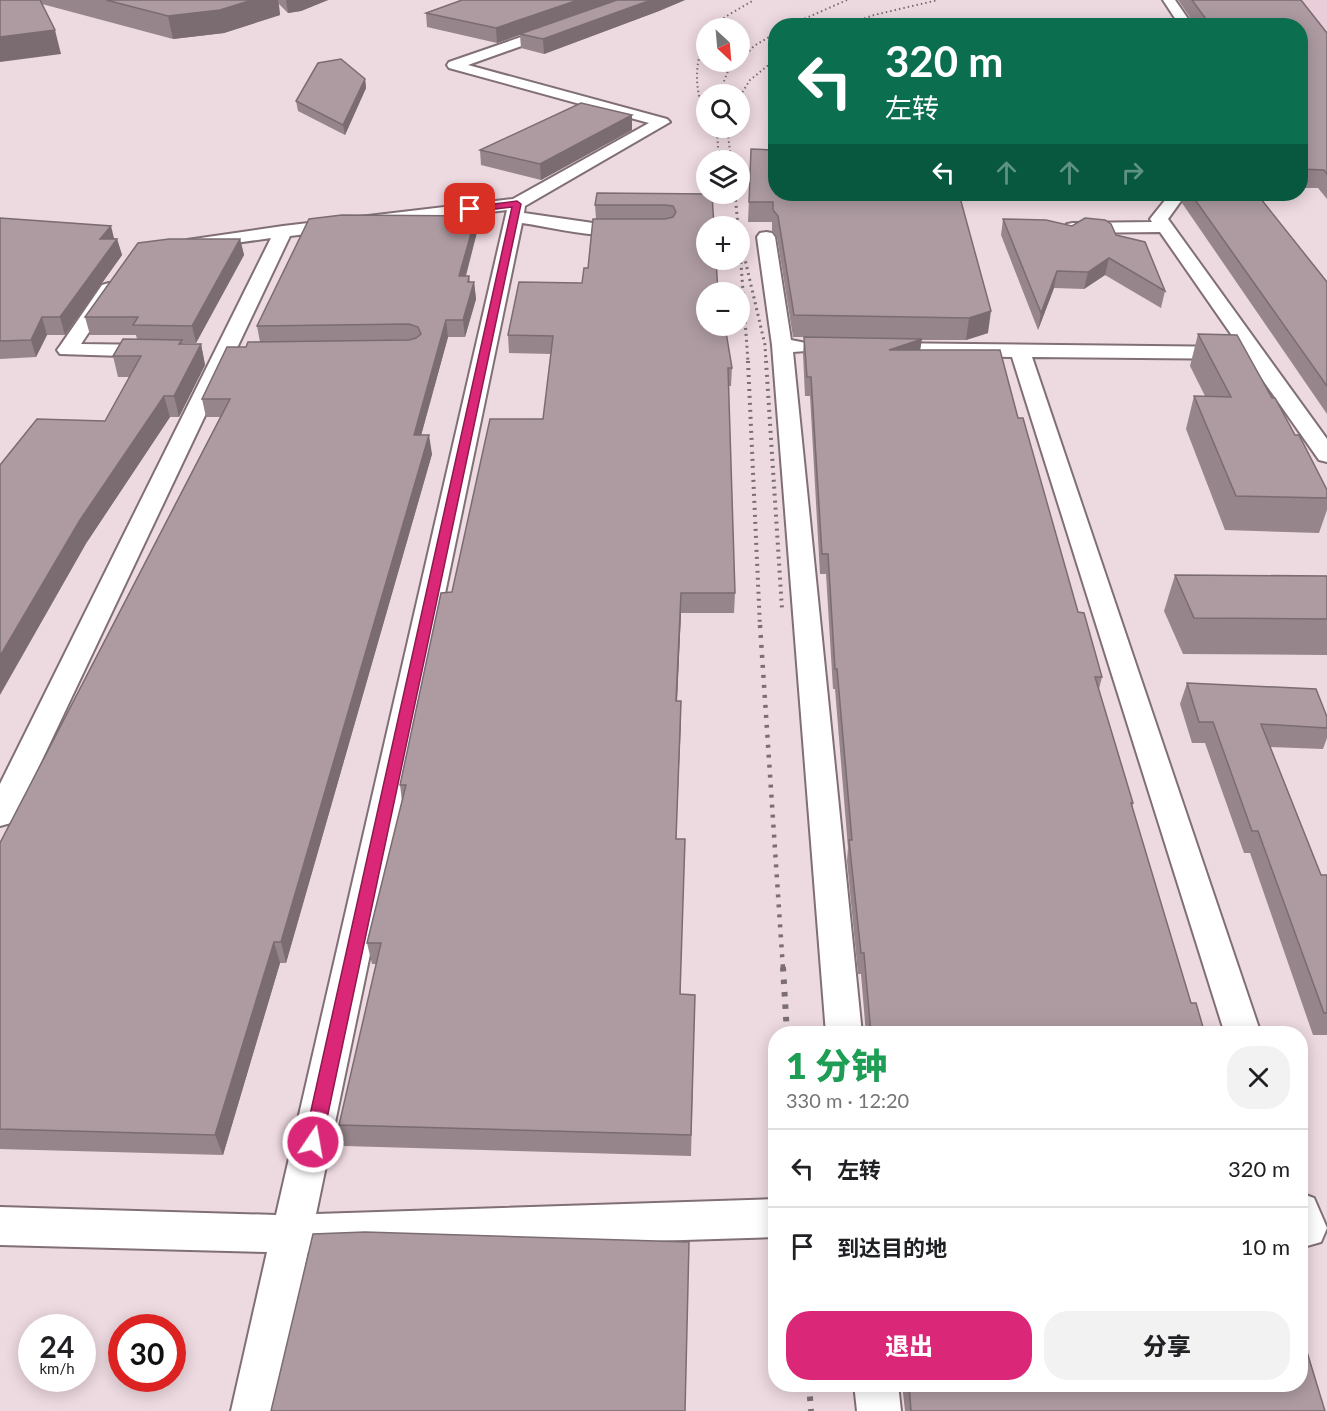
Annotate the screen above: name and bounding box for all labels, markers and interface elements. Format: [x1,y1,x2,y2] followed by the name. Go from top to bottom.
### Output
[696,18,750,72] north arrow
[696,18,750,336] map controls
[885,36,1003,86] text: 320 m
[786,42,864,120] icon: left
[696,84,750,138] button: search
[885,91,939,124] text: 左转
[696,150,750,204] button: layers
[927,156,960,189] icon: left
[990,156,1023,189] icon: ahead
[1053,156,1086,189] icon: ahead
[1116,156,1149,189] icon: right
[444,183,495,234] pin
[453,192,486,225] icon: arrive
[696,216,750,270] button: +
[696,282,750,336] button: −
[786,1043,887,1087] text: 1 分钟
[1227,1046,1290,1109] button: close
[786,1088,909,1112] text: 330 m · 12:20
[281,1110,345,1174] position arrow
[786,1152,819,1185] icon: left
[1228,1155,1290,1182] text: 320 m
[837,1156,881,1183] text: 左转
[786,1230,819,1263] icon: arrive
[1241,1233,1290,1260] text: 10 m
[837,1234,947,1261] text: 到达目的地
[786,1311,1032,1380] button: 退出
[1044,1311,1290,1380] button: 分享
[108,1314,186,1392] speed limit sign: 30
[40,1328,74,1364] text: 24
[39,1359,75,1377] text: km/h

